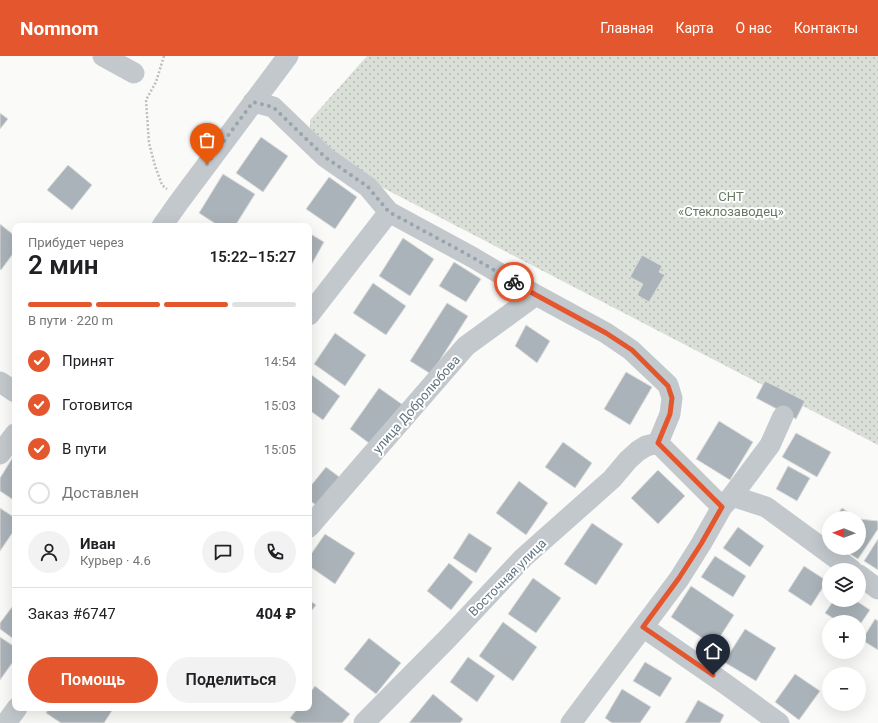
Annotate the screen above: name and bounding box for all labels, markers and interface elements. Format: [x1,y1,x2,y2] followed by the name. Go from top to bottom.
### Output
[20,17,98,40] text: Nomnom
[600,20,653,36] text: Главная
[675,20,714,36] text: Карта
[736,20,772,36] text: О нас
[794,20,858,36] text: Контакты
[190,123,224,164] pin
[196,129,218,151] icon: bag
[678,189,784,219] park label: СНТ «Стеклозаводец»
[28,235,124,250] text: Прибудет через
[210,248,296,266] text: 15:22–15:27
[28,250,99,280] text: 2 мин
[494,262,534,302] courier
[503,271,525,293] icon: bike
[28,313,113,328] text: В пути · 220 m
[28,350,50,372] icon: check
[62,352,114,370] text: Принят
[370,352,463,456] street label: улица Добролюбова
[264,354,296,369] text: 14:54
[28,394,50,416] icon: check
[62,396,133,414] text: Готовится
[264,398,296,413] text: 15:03
[28,438,50,460] icon: check
[62,440,107,458] text: В пути
[264,442,296,457] text: 15:05
[62,484,139,502] text: Доставлен
[822,511,866,555] north arrow
[822,511,866,711] map controls
[28,531,70,573] button: person
[202,531,244,573] button: chat
[254,531,296,573] button: phone
[80,535,116,553] text: Иван
[465,535,549,619] street label: Восточная улица
[80,553,151,568] text: Курьер · 4.6
[822,563,866,607] button: layers
[28,605,116,623] text: Заказ #6747
[256,605,296,623] text: 404 ₽
[822,615,866,659] button: +
[696,634,730,675] pin
[702,640,724,662] icon: home
[28,657,158,703] button: Помощь
[166,657,296,703] button: Поделиться
[822,667,866,711] button: −

